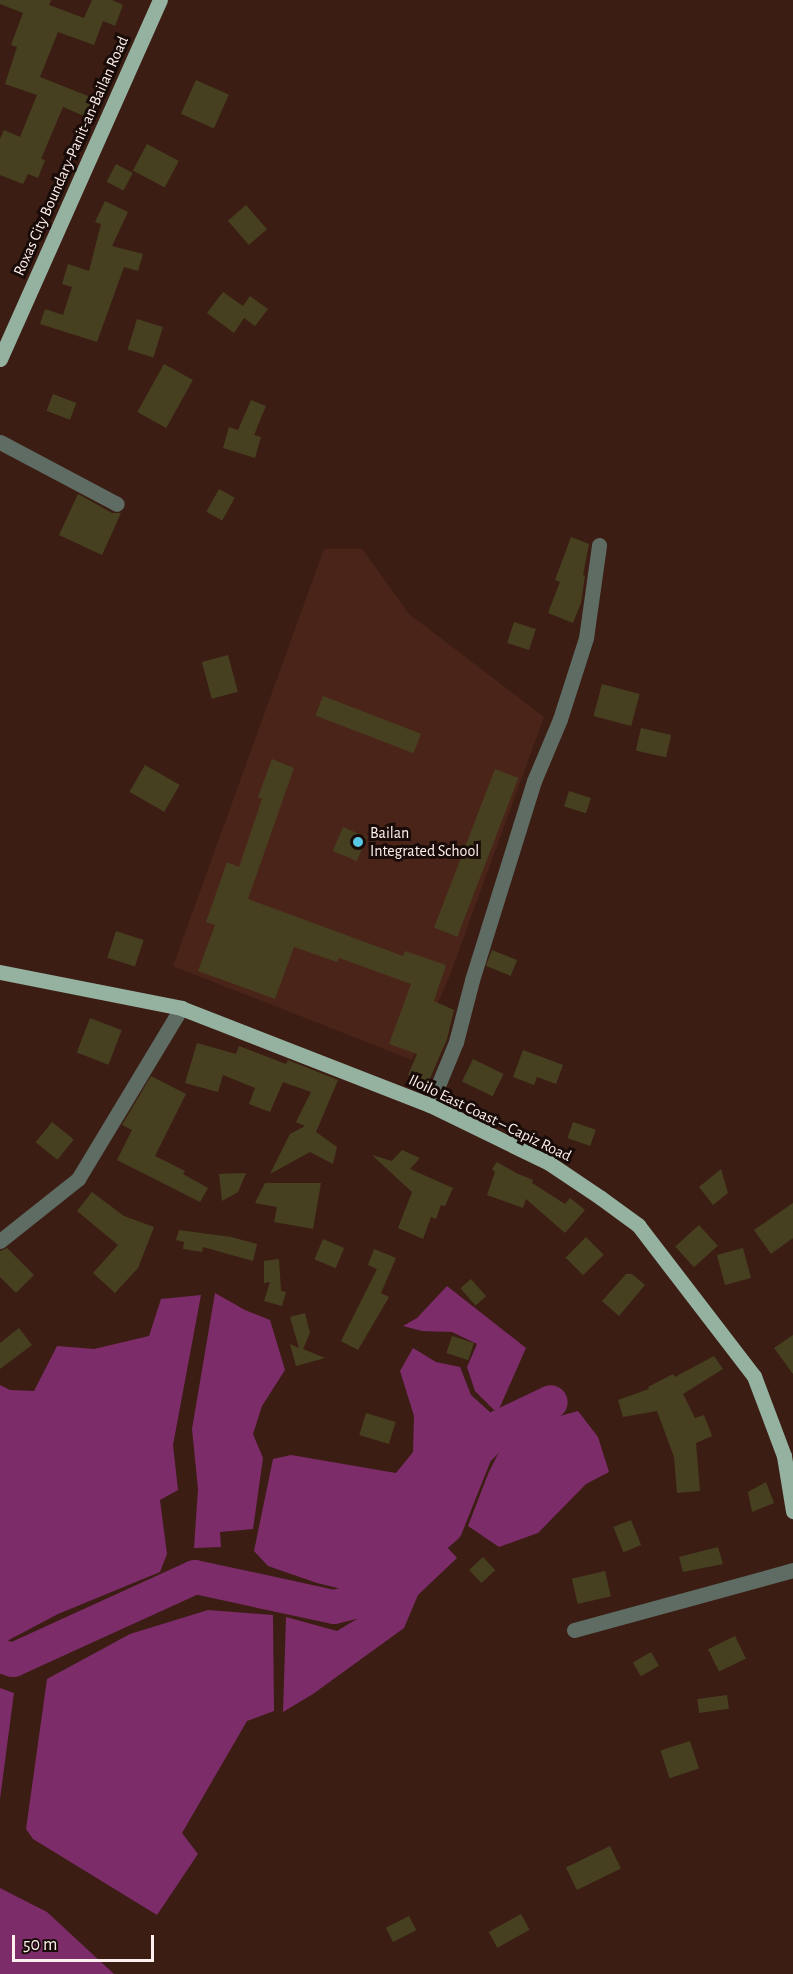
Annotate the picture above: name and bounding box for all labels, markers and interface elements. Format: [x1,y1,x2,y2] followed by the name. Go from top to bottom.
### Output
[9,33,133,279] street label: Roxas City Boundary-Panit-an-Bailan Road
[370,823,479,861] place label: Bailan Integrated School
[351,835,365,849] marker: Bailan Integrated School
[405,1070,575,1166] street label: Iloilo East Coast – Capiz Road
[15,1923,158,1961] scale bar
[23,1936,57,1954] text: 50 m

